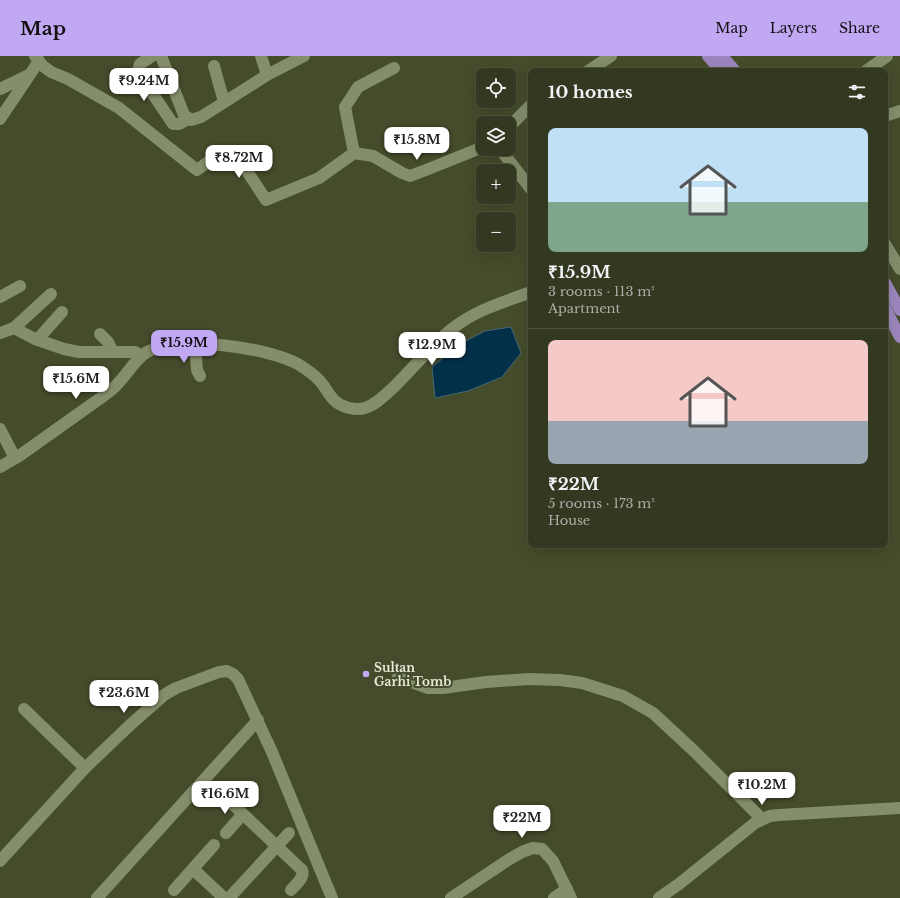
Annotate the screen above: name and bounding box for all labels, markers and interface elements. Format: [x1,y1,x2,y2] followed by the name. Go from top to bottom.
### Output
[20,17,66,40] text: Map
[715,19,748,37] text: Map
[770,19,817,37] text: Layers
[839,19,880,37] text: Share
[111,68,177,102] pin: ₹9.24M
[476,68,516,252] map controls
[476,68,516,108] button: locate
[118,72,170,89] text: ₹9.24M
[846,81,868,103] icon: filters
[548,82,633,103] text: 10 homes
[476,116,516,156] button: layers
[384,127,450,161] pin: ₹15.8M
[393,131,441,148] text: ₹15.8M
[206,145,272,179] pin: ₹8.72M
[215,149,263,166] text: ₹8.72M
[672,154,744,226] icon: home
[476,164,516,204] button: +
[476,212,516,252] button: −
[548,262,611,283] text: ₹15.9M
[548,283,655,300] text: 3 rooms · 113 m²
[548,300,620,317] text: Apartment
[151,330,217,364] pin: ₹15.9M
[399,332,465,366] pin: ₹12.9M
[160,334,208,351] text: ₹15.9M
[408,336,456,353] text: ₹12.9M
[43,366,109,400] pin: ₹15.6M
[672,366,744,438] icon: home
[52,370,100,387] text: ₹15.6M
[548,474,599,495] text: ₹22M
[548,495,655,512] text: 5 rooms · 173 m²
[548,512,590,529] text: House
[374,660,451,689] place label: Sultan Garhi Tomb
[361,669,371,679] marker: Sultan Garhi Tomb
[91,680,157,714] pin: ₹23.6M
[98,684,150,701] text: ₹23.6M
[729,772,795,806] pin: ₹10.2M
[737,776,787,793] text: ₹10.2M
[192,781,258,815] pin: ₹16.6M
[201,785,249,802] text: ₹16.6M
[498,805,546,839] pin: ₹22M
[502,809,542,826] text: ₹22M

